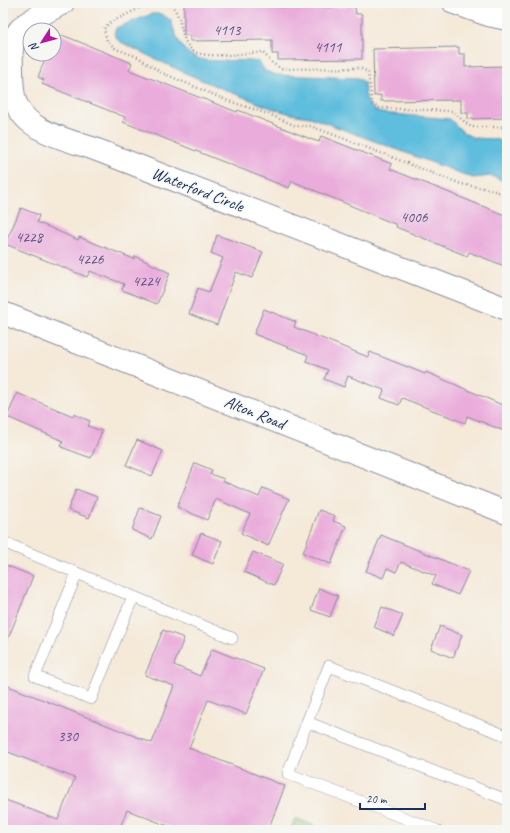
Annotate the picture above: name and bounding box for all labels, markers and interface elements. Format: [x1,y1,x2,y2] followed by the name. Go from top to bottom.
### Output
[213,21,242,40] house number: 4113
[22,22,62,62] north arrow
[314,38,343,57] house number: 4111
[25,39,42,55] text: N
[149,162,248,217] street label: Waterford Circle
[400,208,429,227] house number: 4006
[15,228,44,247] house number: 4228
[76,250,105,269] house number: 4226
[132,272,161,291] house number: 4224
[221,391,290,435] street label: Alton Road
[58,727,79,746] house number: 330
[360,785,425,811] scale bar
[366,791,388,807] text: 20 m

